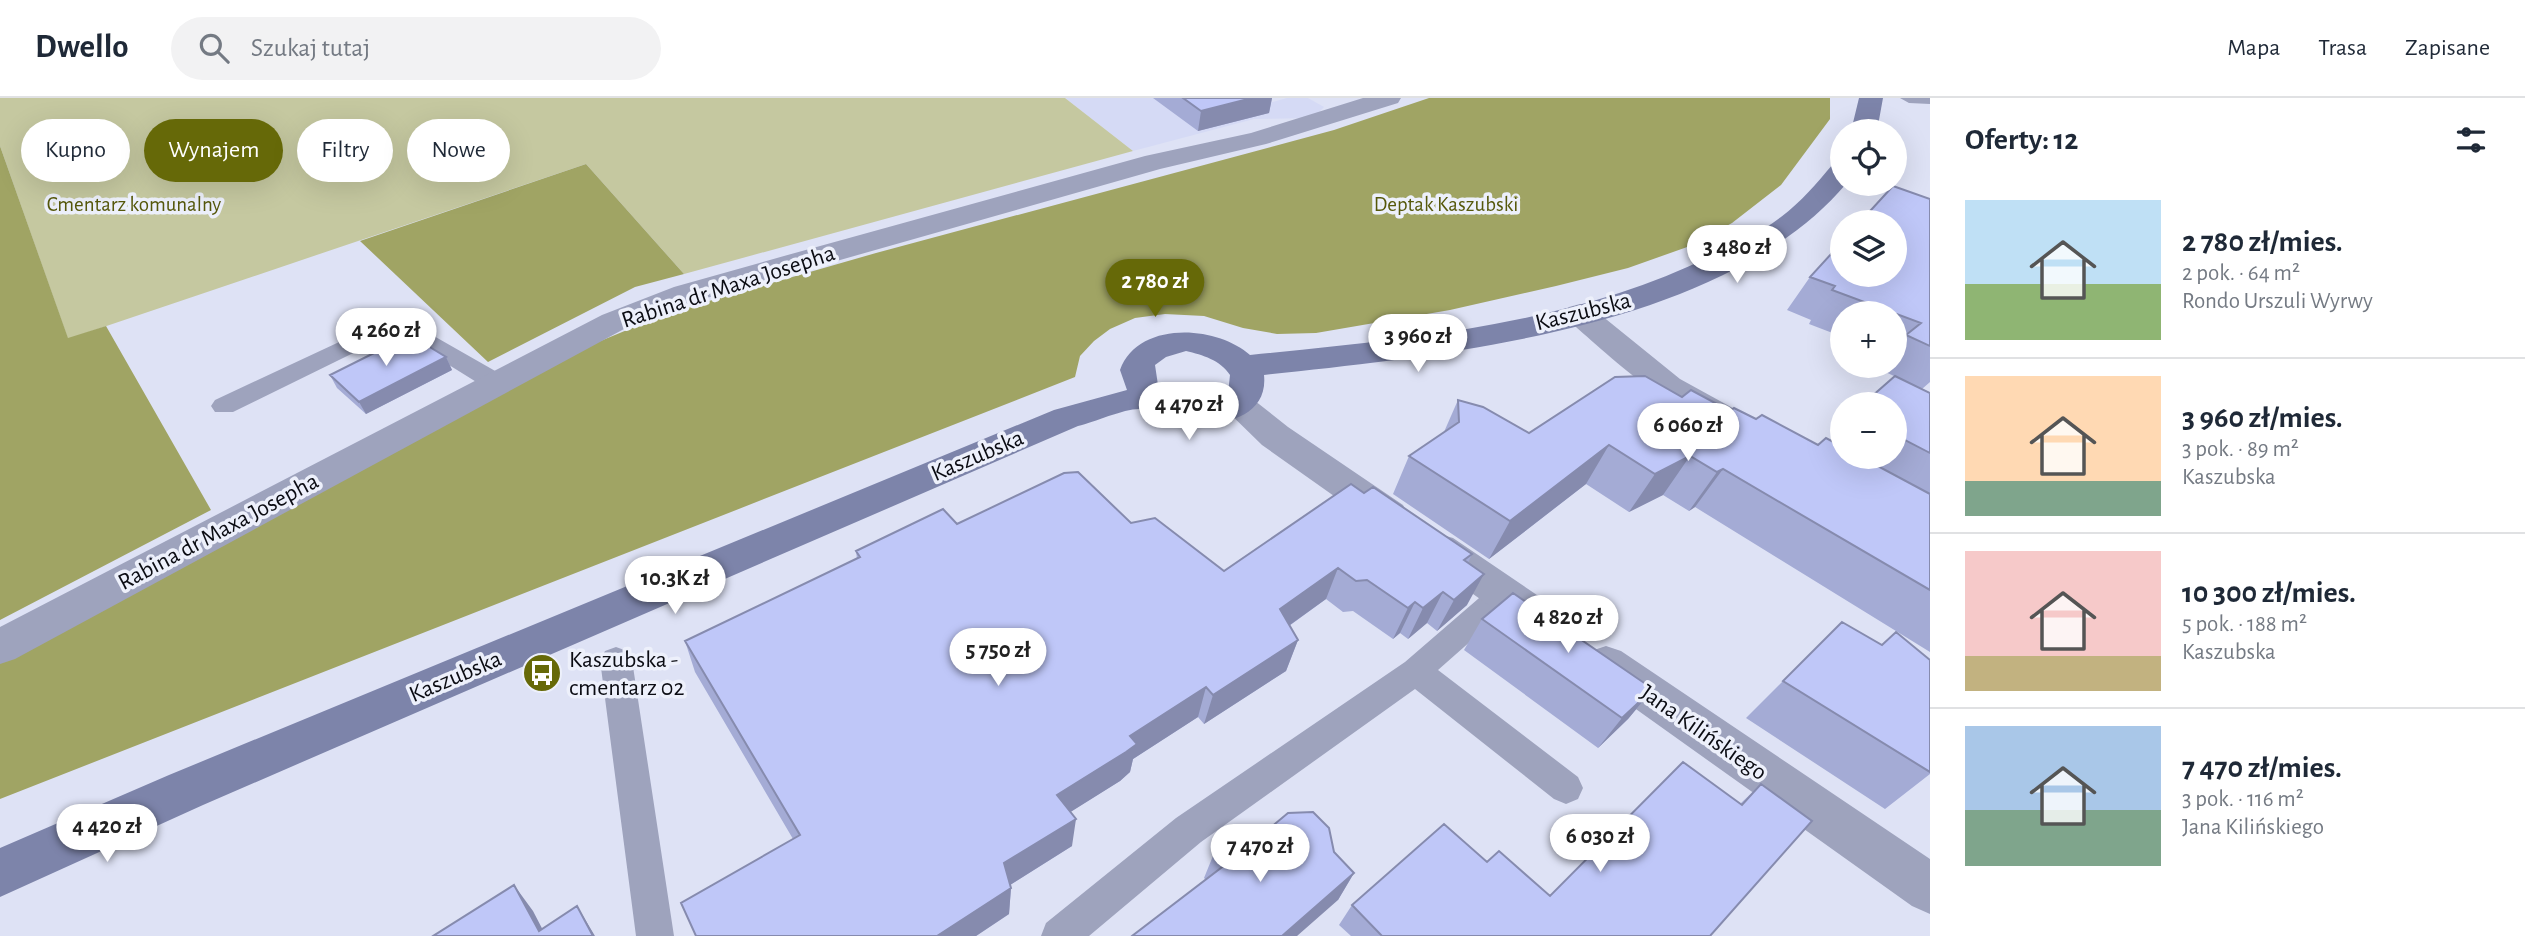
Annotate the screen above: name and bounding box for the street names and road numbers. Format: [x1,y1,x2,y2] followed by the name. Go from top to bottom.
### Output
[619,241,838,333] street label: Rabina dr Maxa Josepha
[1533,289,1634,335] street label: Kaszubska
[928,426,1027,486] street label: Kaszubska
[114,469,323,595] street label: Rabina dr Maxa Josepha
[406,647,505,707] street label: Kaszubska
[1636,680,1771,785] street label: Jana Kilińskiego

